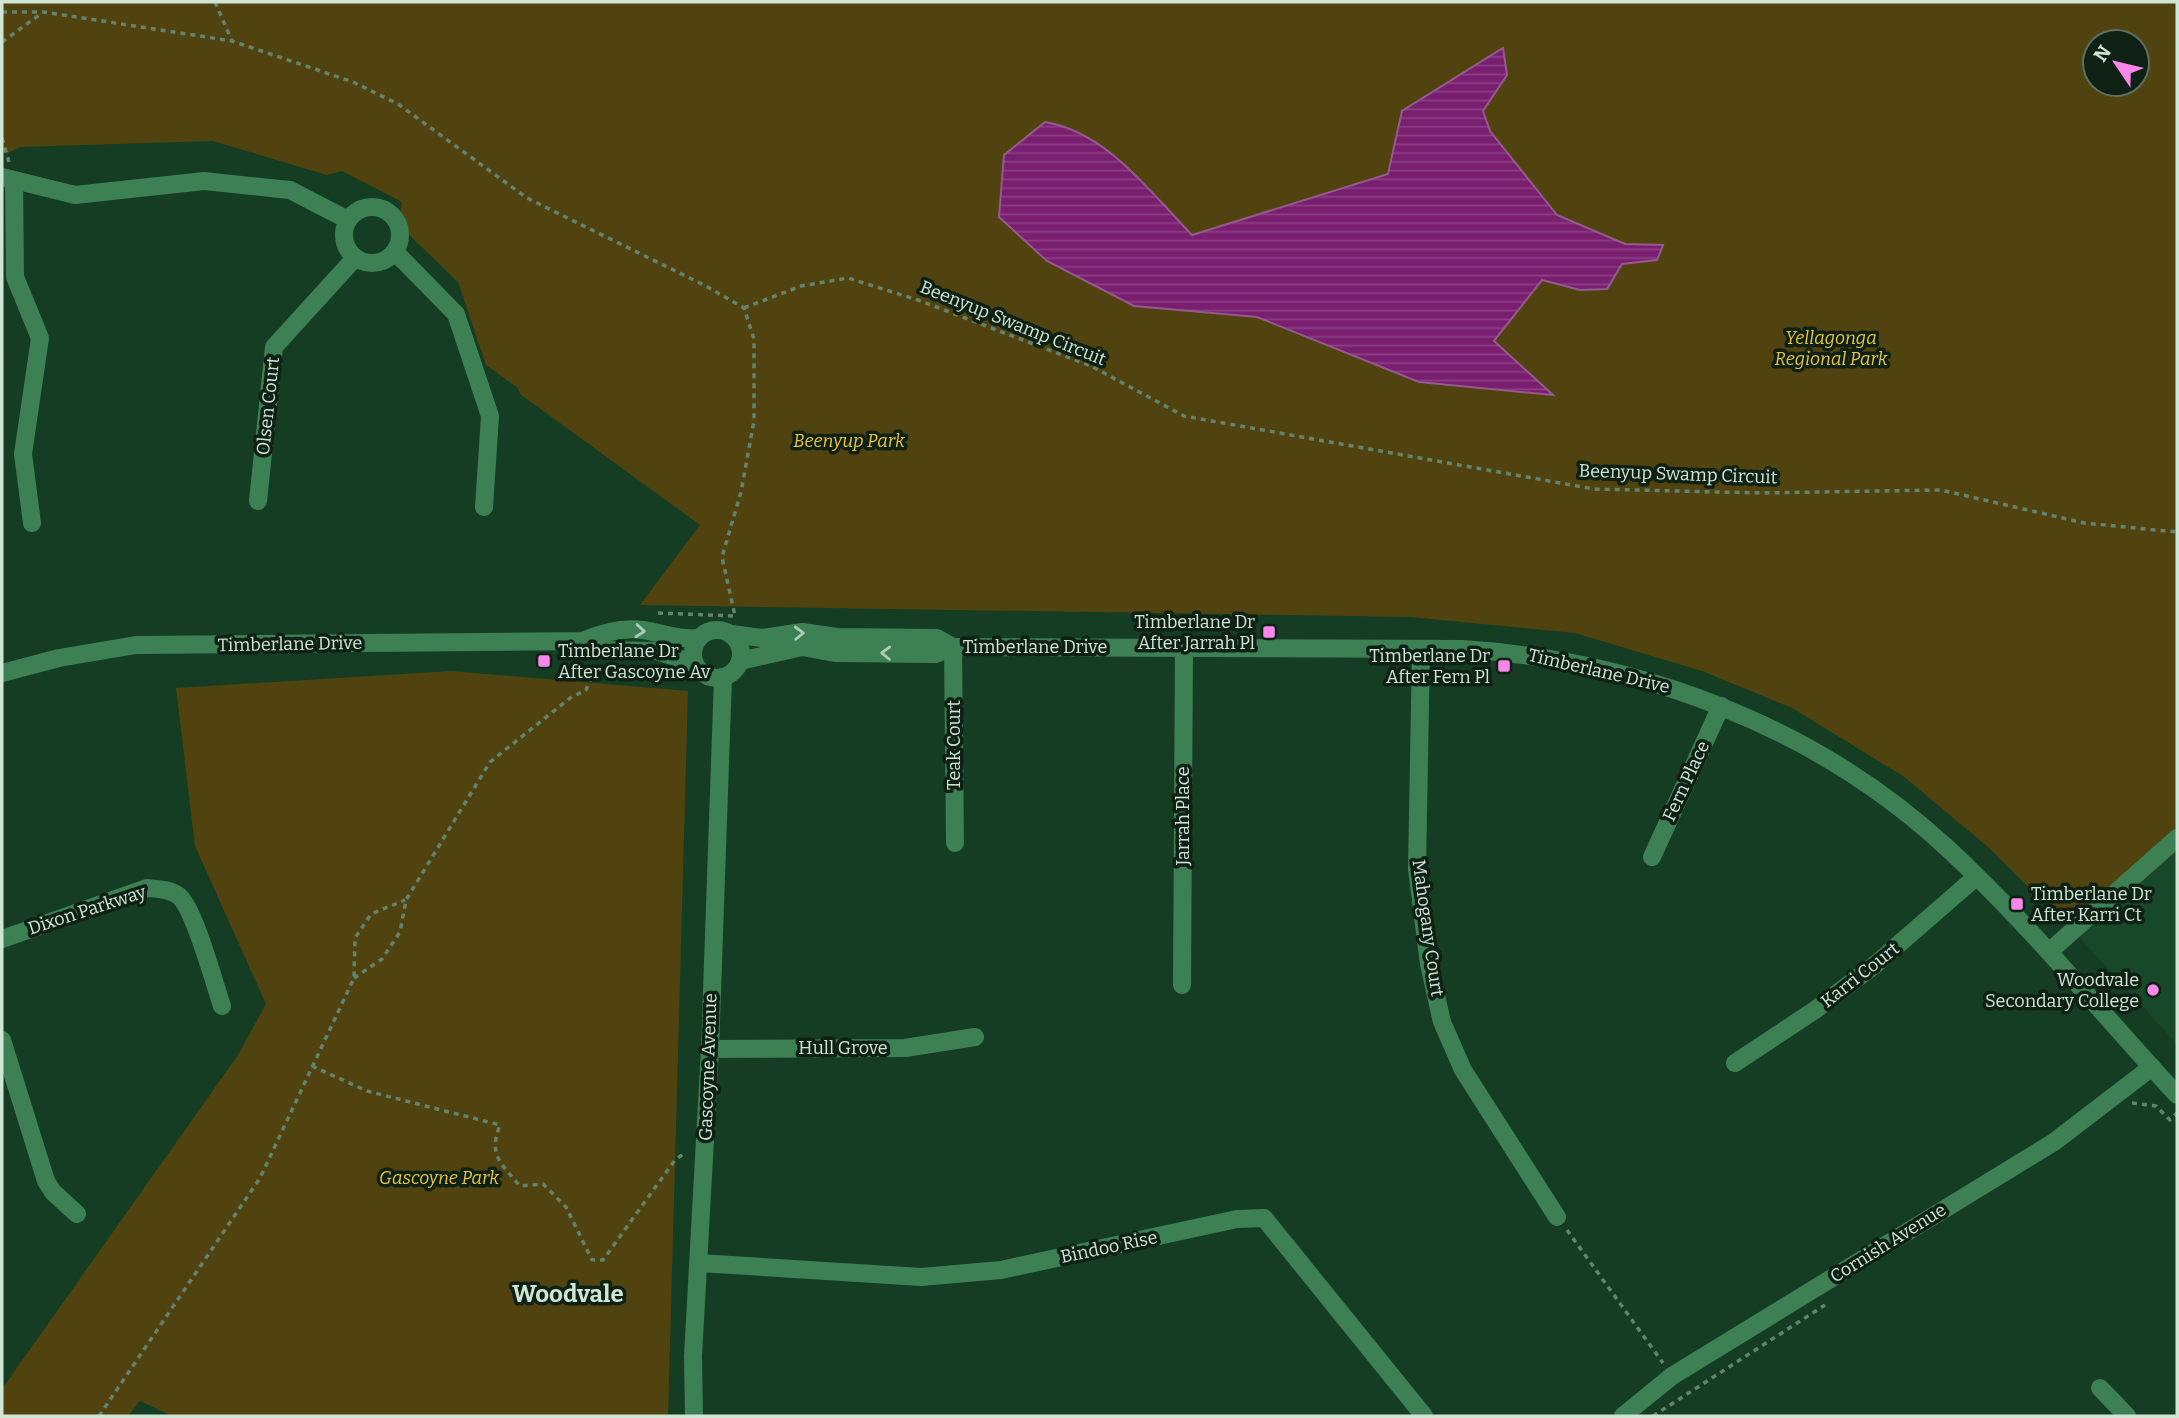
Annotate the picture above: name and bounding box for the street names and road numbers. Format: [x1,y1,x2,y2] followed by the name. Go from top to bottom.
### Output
[917,276,1110,371] street label: Beenyup Swamp Circuit
[252,355,284,456] street label: Olsen Court
[1578,460,1778,488] street label: Beenyup Swamp Circuit
[218,632,362,656] street label: Timberlane Drive
[963,636,1107,658] street label: Timberlane Drive
[1526,644,1672,698] street label: Timberlane Drive
[943,699,965,790] street label: Teak Court
[1658,737,1714,825] street label: Fern Place
[1172,766,1194,867] street label: Jarrah Place
[1408,858,1449,998] street label: Mahogany Court
[25,880,149,939] street label: Dixon Parkway
[1816,937,1904,1012] street label: Karri Court
[694,993,722,1141] street label: Gascoyne Avenue
[798,1037,888,1059] street label: Hull Grove
[1826,1199,1950,1287] street label: Cornish Avenue
[1059,1226,1159,1268] street label: Bindoo Rise

